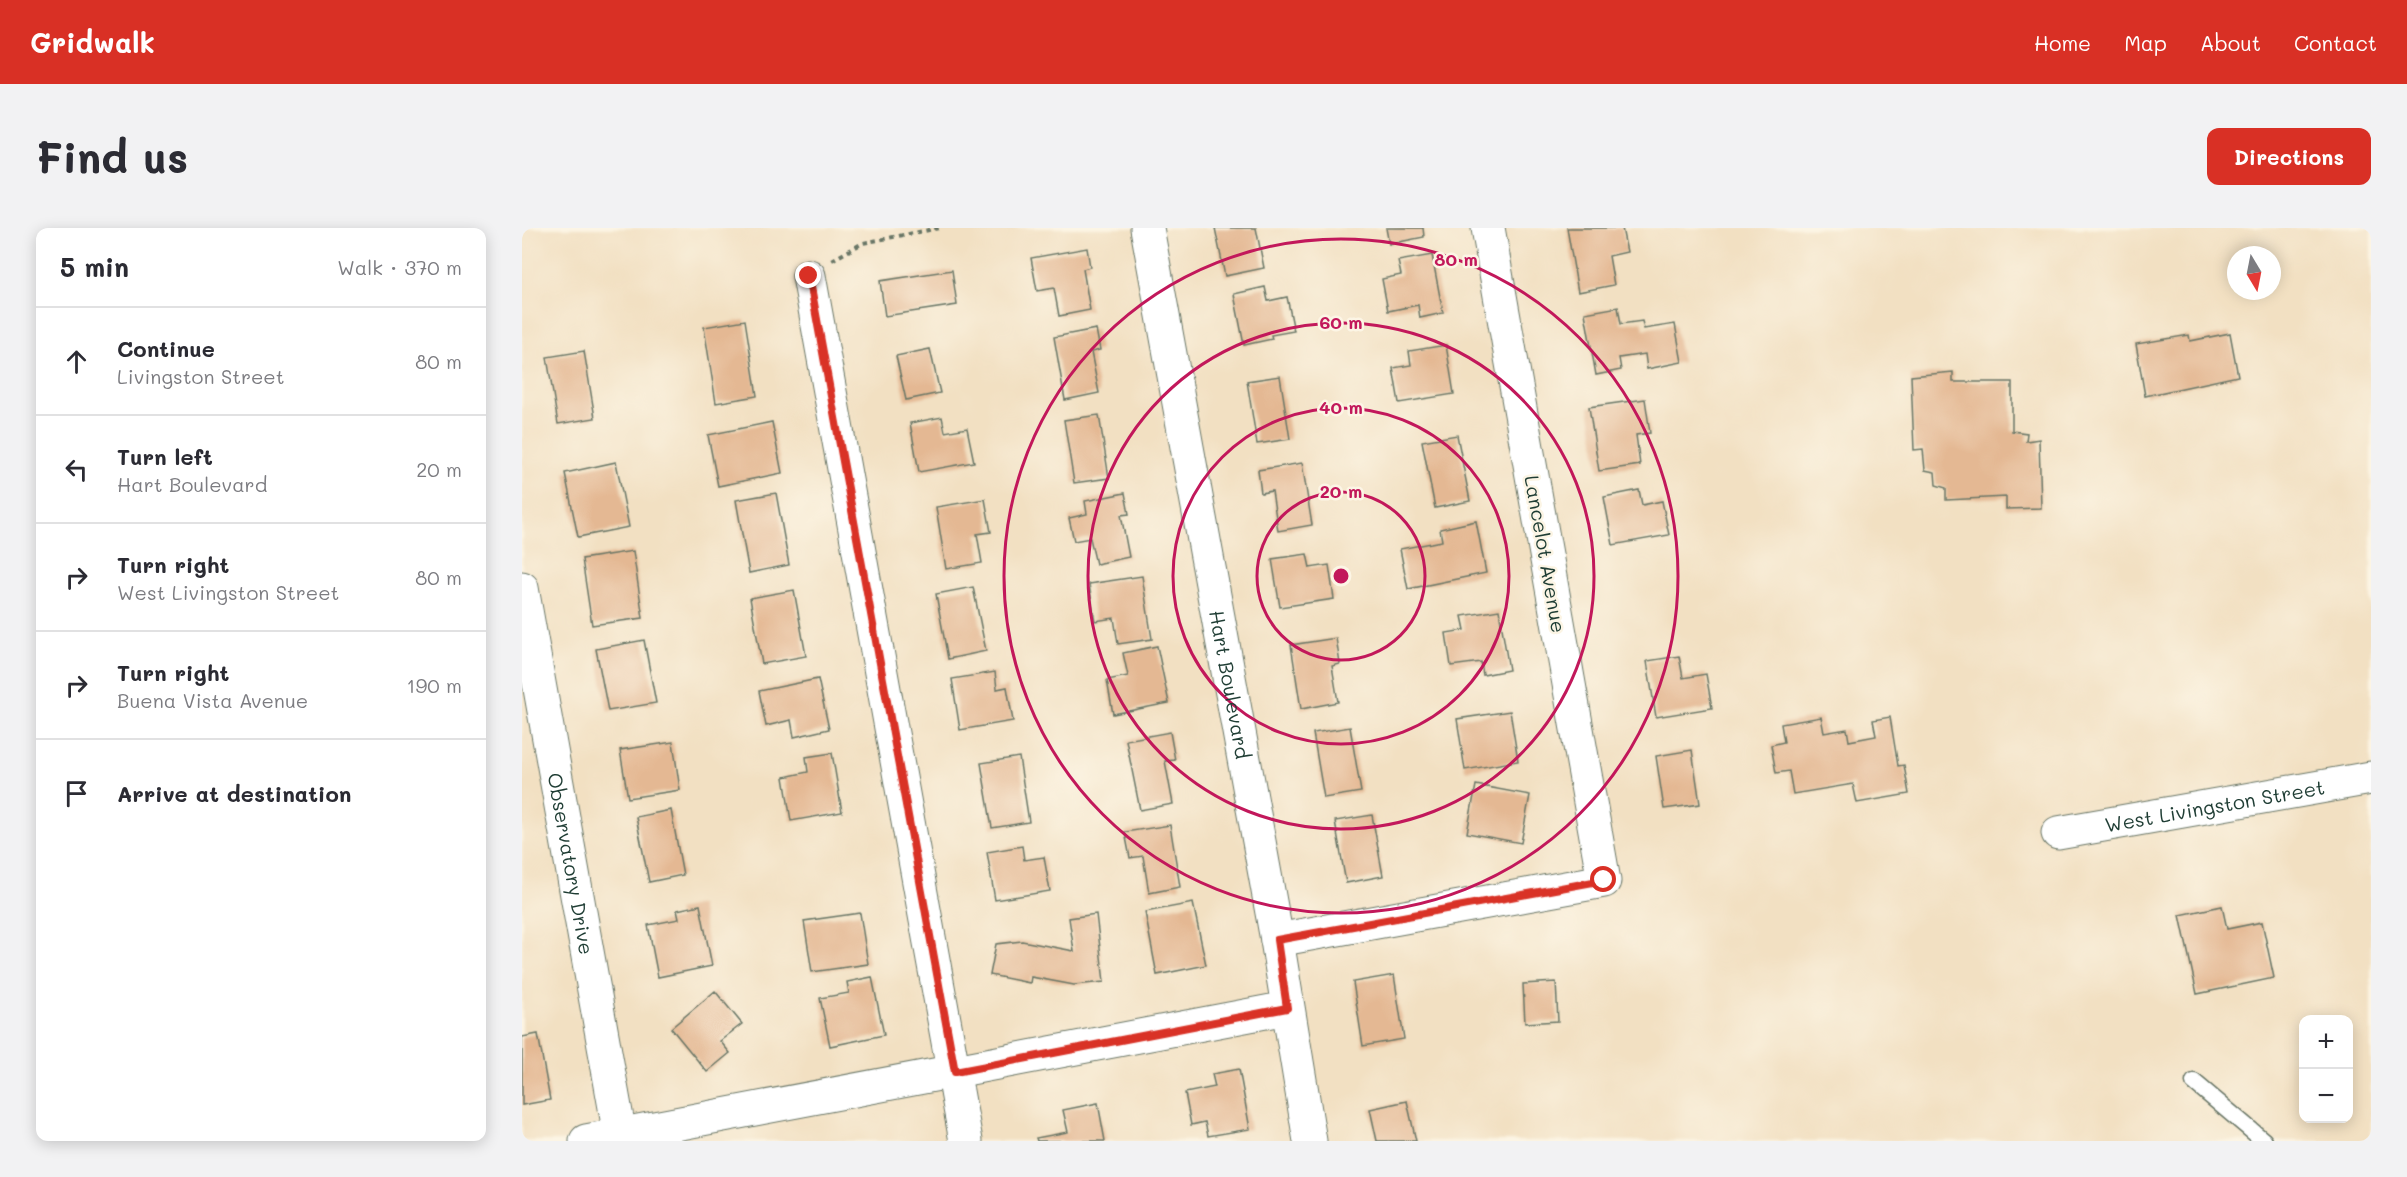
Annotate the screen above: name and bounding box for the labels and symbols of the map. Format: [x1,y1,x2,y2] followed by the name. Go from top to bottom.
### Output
[2227,246,2281,300] north arrow
[1434,247,1478,271] text: 80 m
[795,262,821,288] route end
[1319,310,1363,334] text: 60 m
[1319,395,1363,419] text: 40 m
[1519,473,1573,635] street label: Lancelot Avenue
[1320,479,1362,503] text: 20 m
[1331,566,1351,586] centre of rings
[1204,608,1257,761] street label: Hart Boulevard
[542,771,600,957] street label: Observatory Drive
[2103,773,2326,838] street label: West Livingston Street
[1590,866,1616,892] route start

